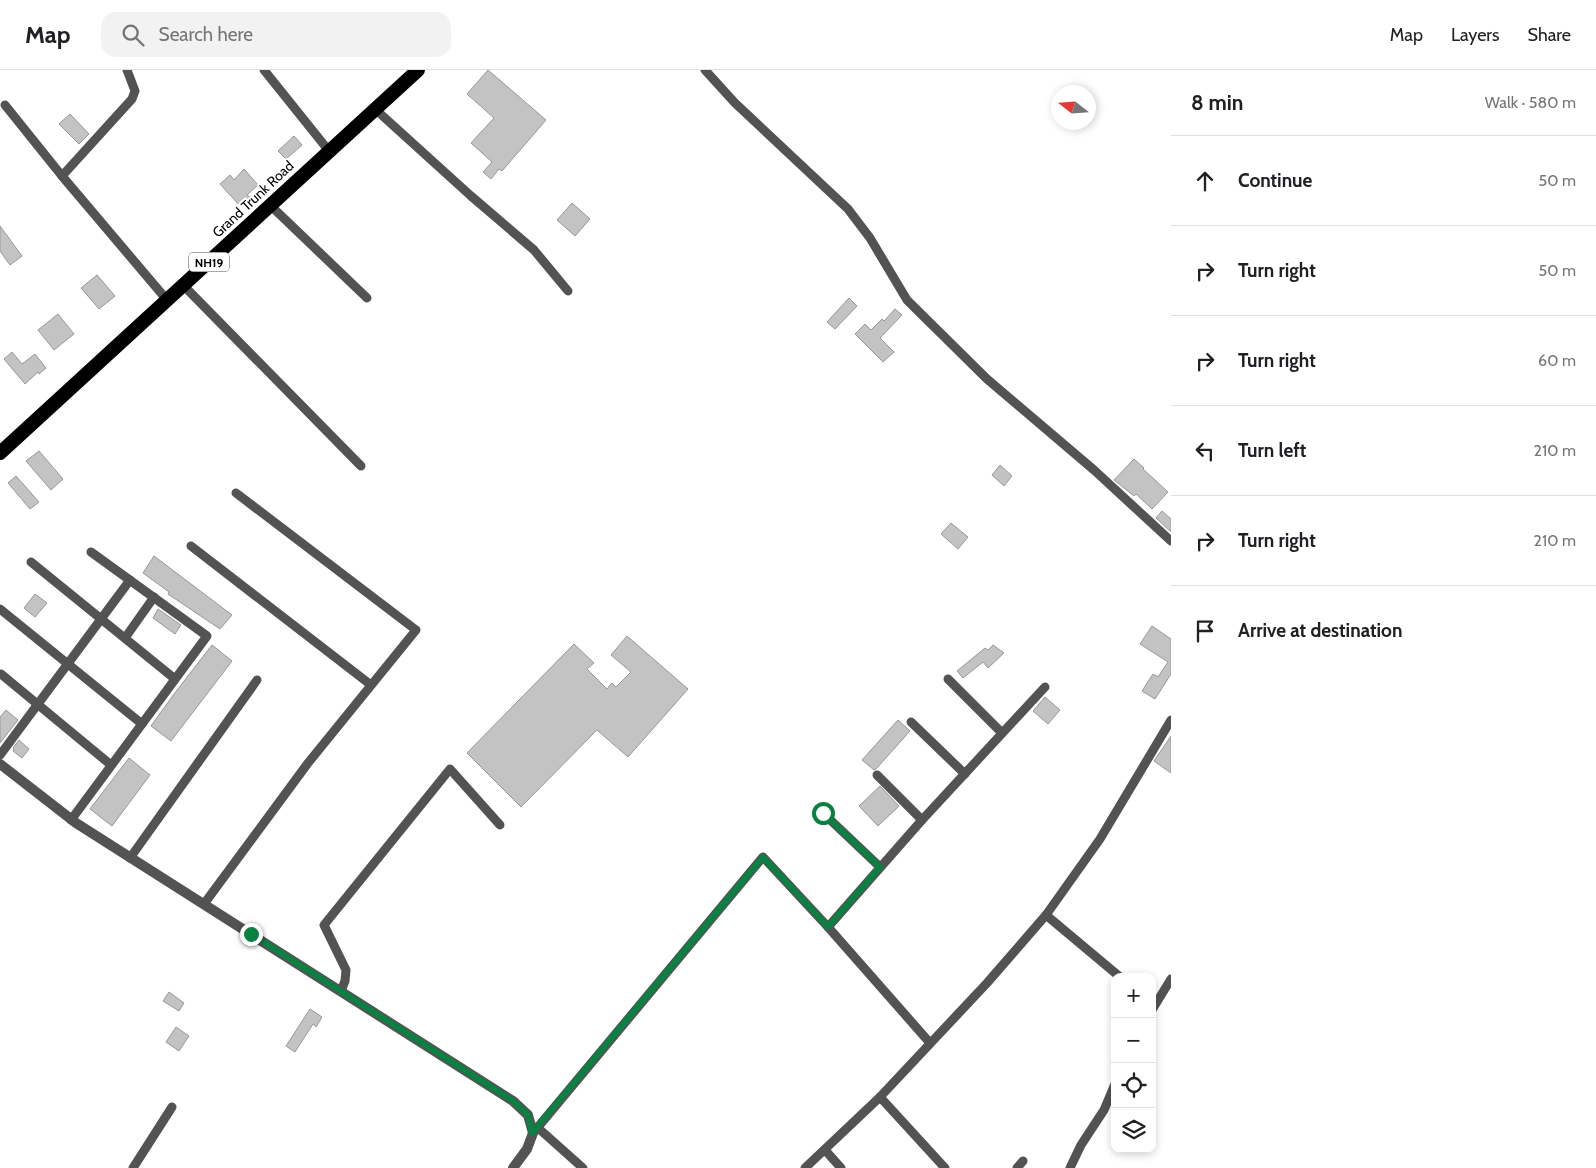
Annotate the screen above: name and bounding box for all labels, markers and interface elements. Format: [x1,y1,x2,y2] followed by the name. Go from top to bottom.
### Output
[101,12,451,57] search box
[25,20,71,49] text: Map
[119,21,147,49] icon: search
[159,23,253,46] text: Search here
[1390,24,1423,46] text: Map
[1451,24,1500,46] text: Layers
[1528,24,1571,46] text: Share
[1051,85,1096,130] north arrow
[1191,90,1243,115] text: 8 min
[1485,93,1576,112] text: Walk · 580 m
[209,157,297,241] street label: Grand Trunk Road
[1191,167,1219,195] icon: ahead
[1238,169,1312,192] text: Continue
[1539,171,1576,190] text: 50 m
[189,252,229,272] road number: NH19
[1191,257,1219,285] icon: right
[1238,259,1316,282] text: Turn right
[1539,261,1576,280] text: 50 m
[1191,347,1219,375] icon: right
[1238,349,1316,372] text: Turn right
[1538,351,1576,370] text: 60 m
[1191,437,1219,465] icon: left
[1238,439,1306,462] text: Turn left
[1534,441,1576,460] text: 210 m
[1191,527,1219,555] icon: right
[1238,529,1316,552] text: Turn right
[1534,531,1576,550] text: 210 m
[1191,617,1219,645] icon: arrive
[1238,619,1402,642] text: Arrive at destination
[812,802,835,825] route start
[240,923,263,946] route end
[1111,973,1156,1153] map controls
[1111,973,1156,1018] button: +
[1111,1018,1156,1063] button: −
[1111,1063,1156,1108] button: locate
[1111,1108,1156,1153] button: layers

